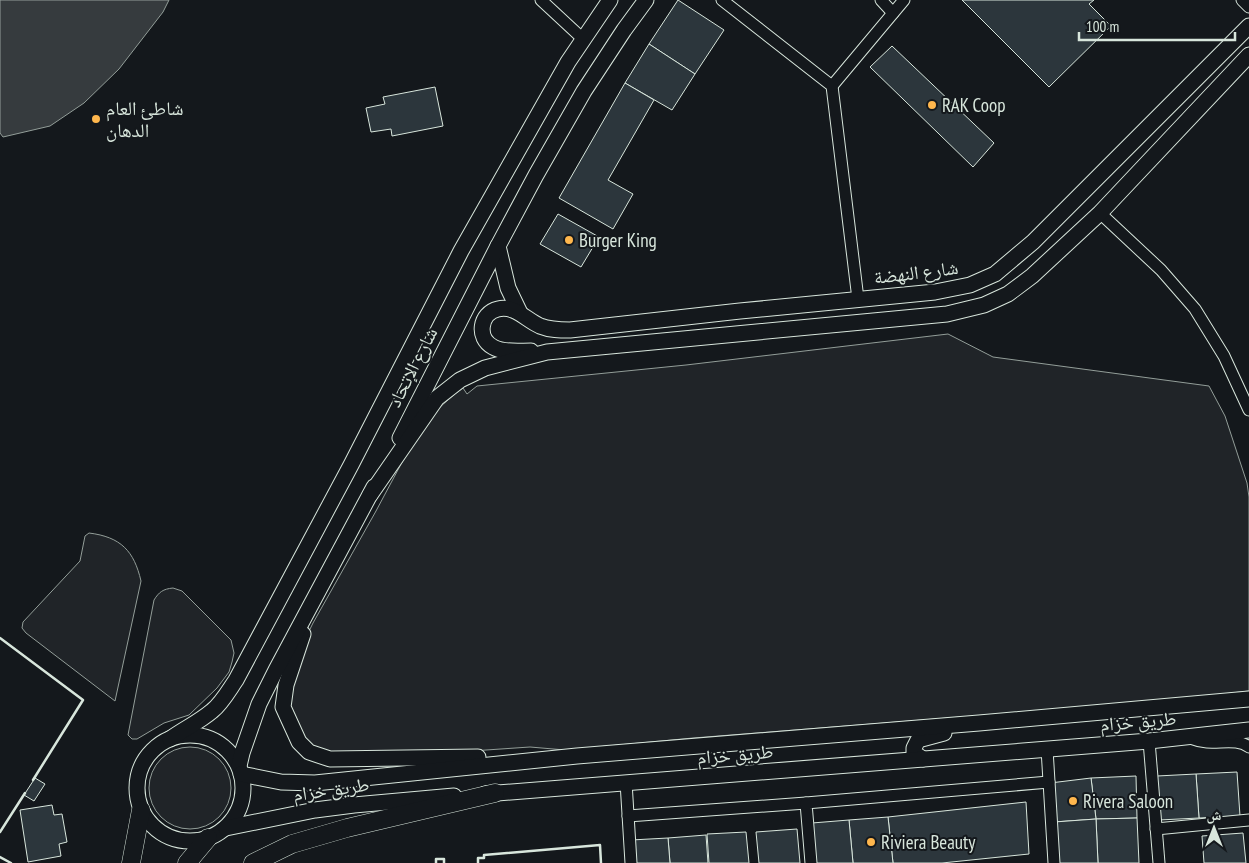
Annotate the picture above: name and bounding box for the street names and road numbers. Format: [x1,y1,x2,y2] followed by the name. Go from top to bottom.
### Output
[872,255,960,289] street label: شارع النهضة
[382,323,443,411] street label: شارع الإتحاد
[1099,706,1177,738] street label: طريق خزام
[696,739,774,771] street label: طريق خزام
[291,772,371,808] street label: طريق خزام

